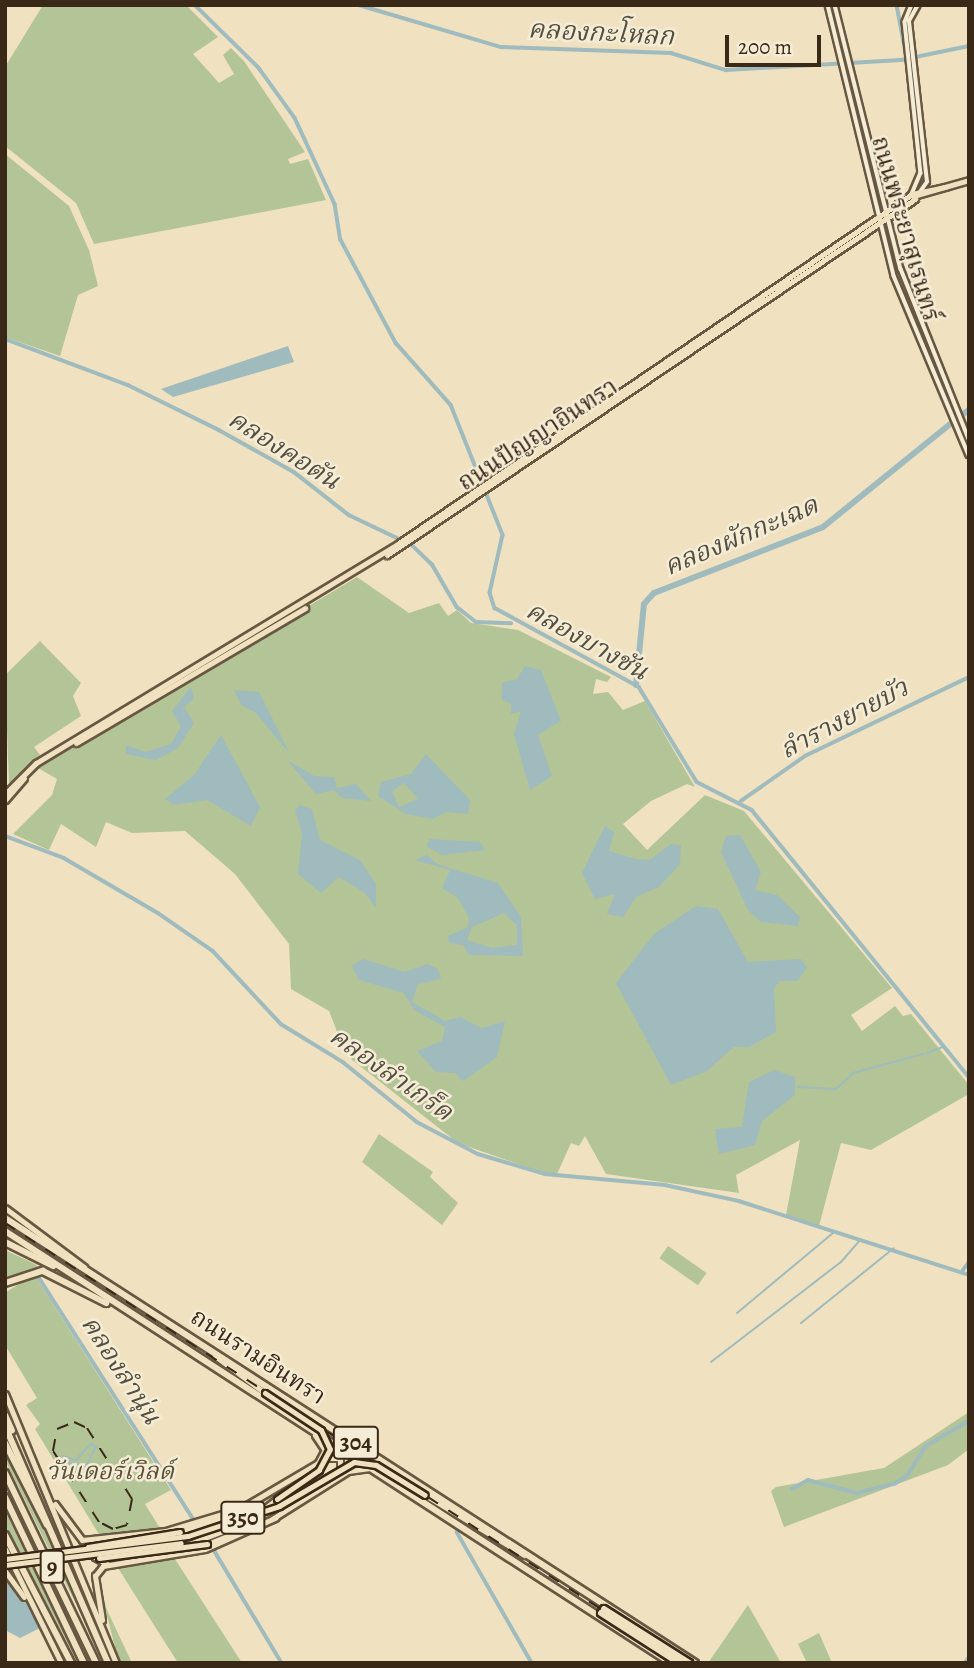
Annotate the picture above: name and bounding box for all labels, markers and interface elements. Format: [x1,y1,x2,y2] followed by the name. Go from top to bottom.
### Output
[527,14,675,52] water label: คลองกะโหลก
[729,21,825,65] scale bar
[738,33,792,61] text: 200 m
[865,133,945,325] street label: ถนนพระยาสุเรนทร์
[453,373,623,497] street label: ถนนปัญญาอินทรา
[222,404,346,496] water label: คลองคอตัน
[659,490,823,582] water label: คลองผักกะเฉด
[521,595,653,687] water label: คลองบางชัน
[775,672,913,766] water label: ลำรางยายบัว
[324,1020,458,1128] water label: คลองลำเกร็ด
[185,1303,331,1411] street label: ถนนรามอินทรา
[74,1310,168,1430] water label: คลองลำนุ่น
[332,1424,380,1462] road number: 304
[46,1458,174,1486] park label: วันเดอร์เวิลด์
[220,1498,266,1538] road number: 350
[38,1548,66,1586] road number: 9

